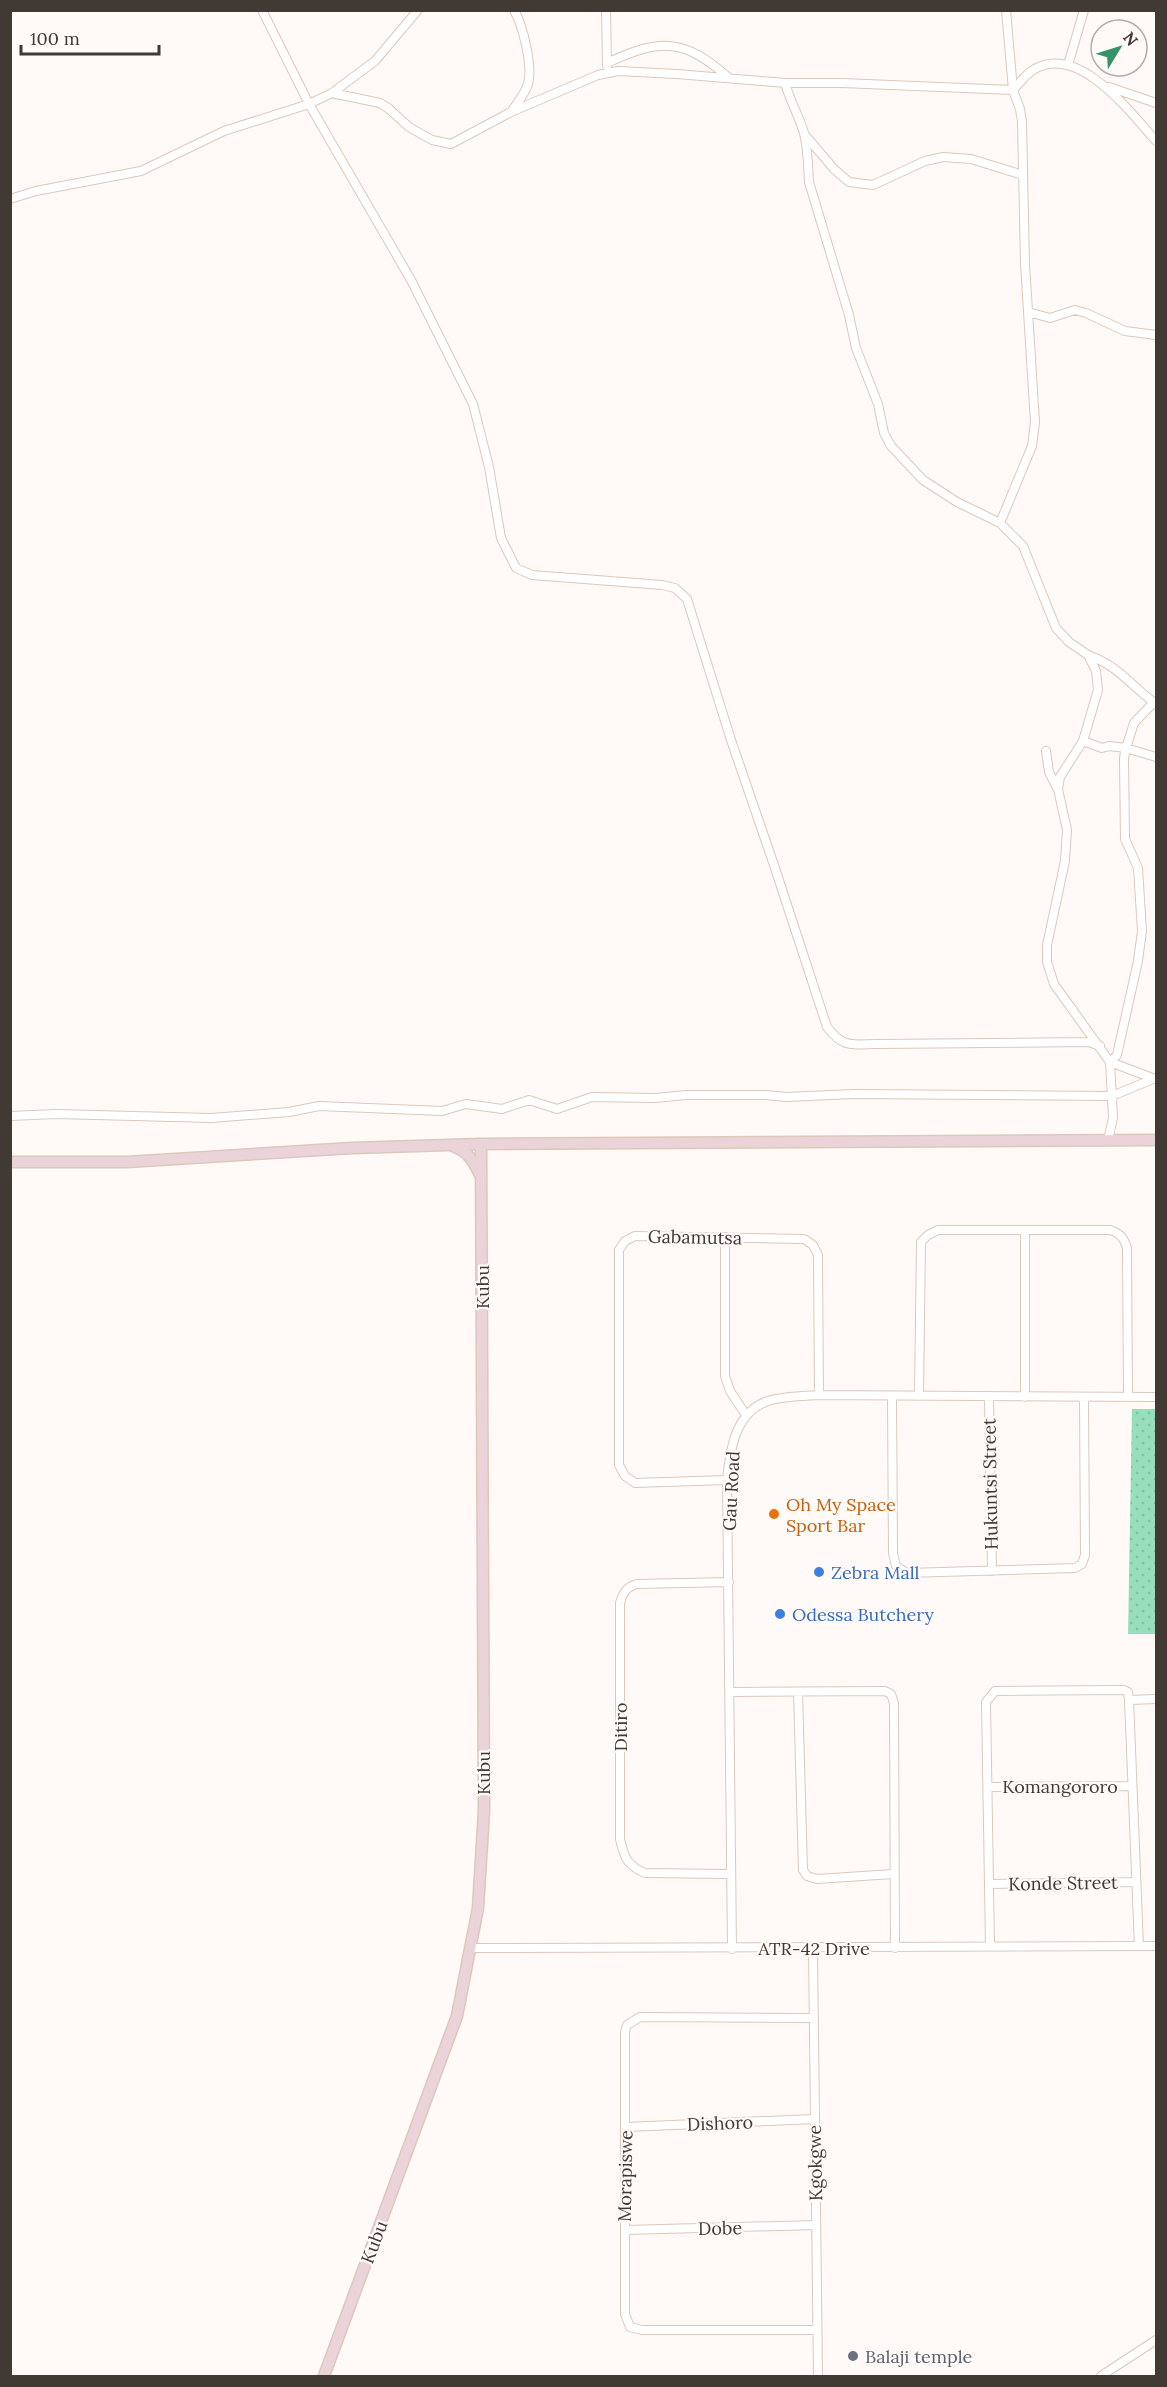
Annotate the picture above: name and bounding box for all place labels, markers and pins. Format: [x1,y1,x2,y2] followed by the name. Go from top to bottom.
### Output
[786,1493,896,1537] place label: Oh My Space Sport Bar
[767,1507,781,1521] marker: Oh My Space Sport Bar
[831,1561,920,1584] place label: Zebra Mall
[812,1565,826,1579] marker: Zebra Mall
[792,1603,934,1626] place label: Odessa Butchery
[773,1607,787,1621] marker: Odessa Butchery
[865,2345,973,2368] place label: Balaji temple
[846,2349,860,2363] marker: Balaji temple

